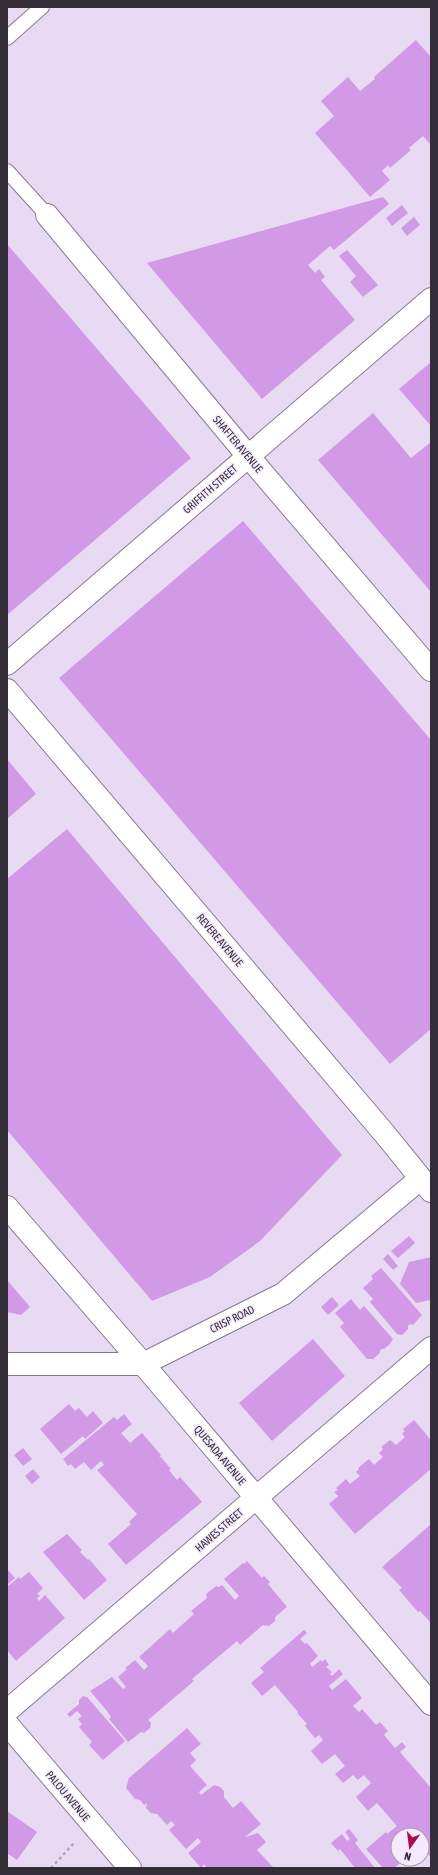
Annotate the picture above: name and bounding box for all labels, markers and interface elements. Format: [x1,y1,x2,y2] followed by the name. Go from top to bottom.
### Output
[211,413,265,475] street label: SHAFTER AVENUE
[181,462,240,516] street label: GRIFFITH STREET
[195,911,246,969] street label: REVERE AVENUE
[208,1303,256,1335] street label: CRISP ROAD
[192,1423,248,1487] street label: QUESADA AVENUE
[193,1506,246,1554] street label: HAWES STREET
[44,1769,93,1824] street label: PALOU AVENUE
[390,1827,430,1867] north arrow
[403,1850,412,1863] text: N

